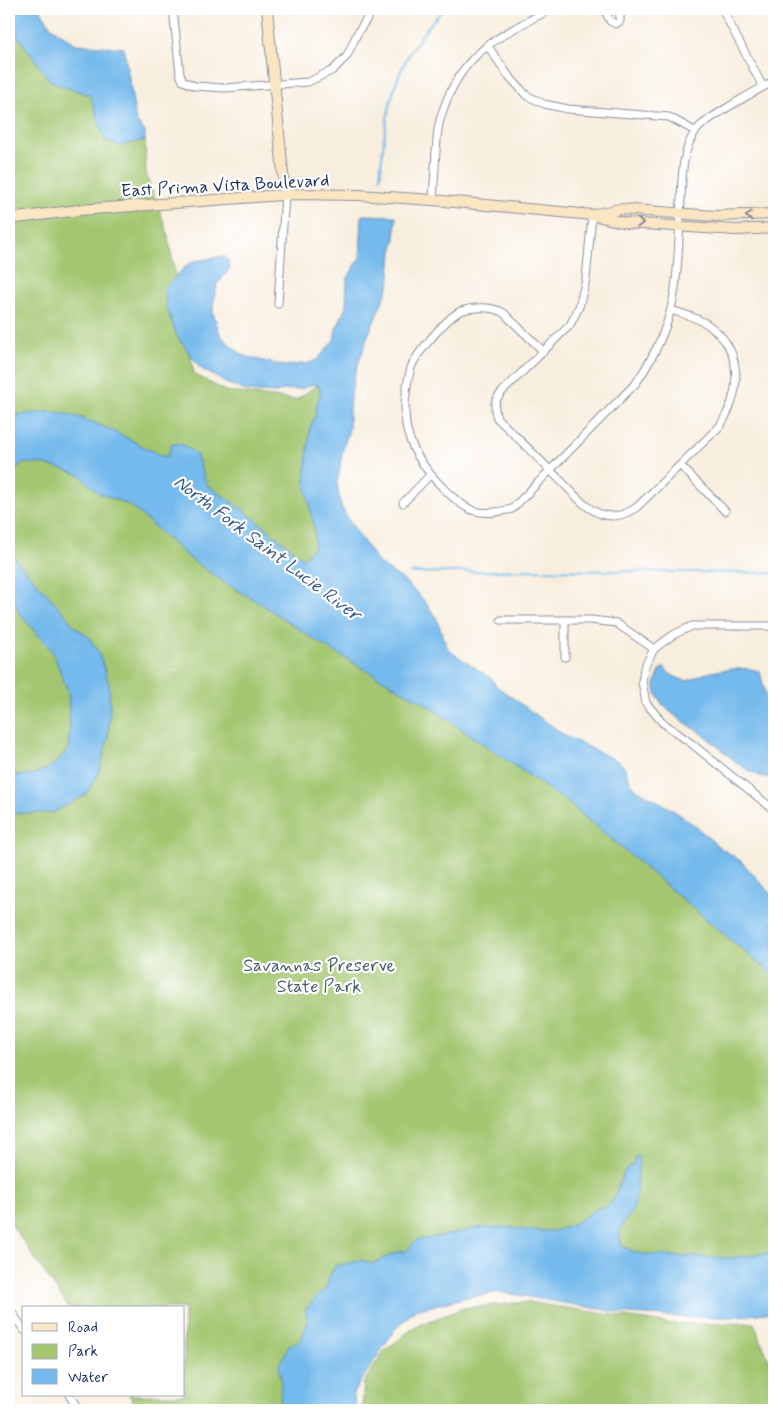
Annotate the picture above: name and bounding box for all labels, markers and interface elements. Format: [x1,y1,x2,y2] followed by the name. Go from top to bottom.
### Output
[120,169,330,203] street label: East Prima Vista Boulevard
[745,210,753,221] one-way arrow
[637,218,645,229] one-way arrow
[168,470,368,629] water label: North Fork Saint Lucie River
[243,954,395,999] park label: Savannas Preserve State Park
[22,1306,185,1396] legend
[68,1318,98,1338] text: Road
[68,1342,98,1362] text: Park
[68,1368,108,1388] text: Water

